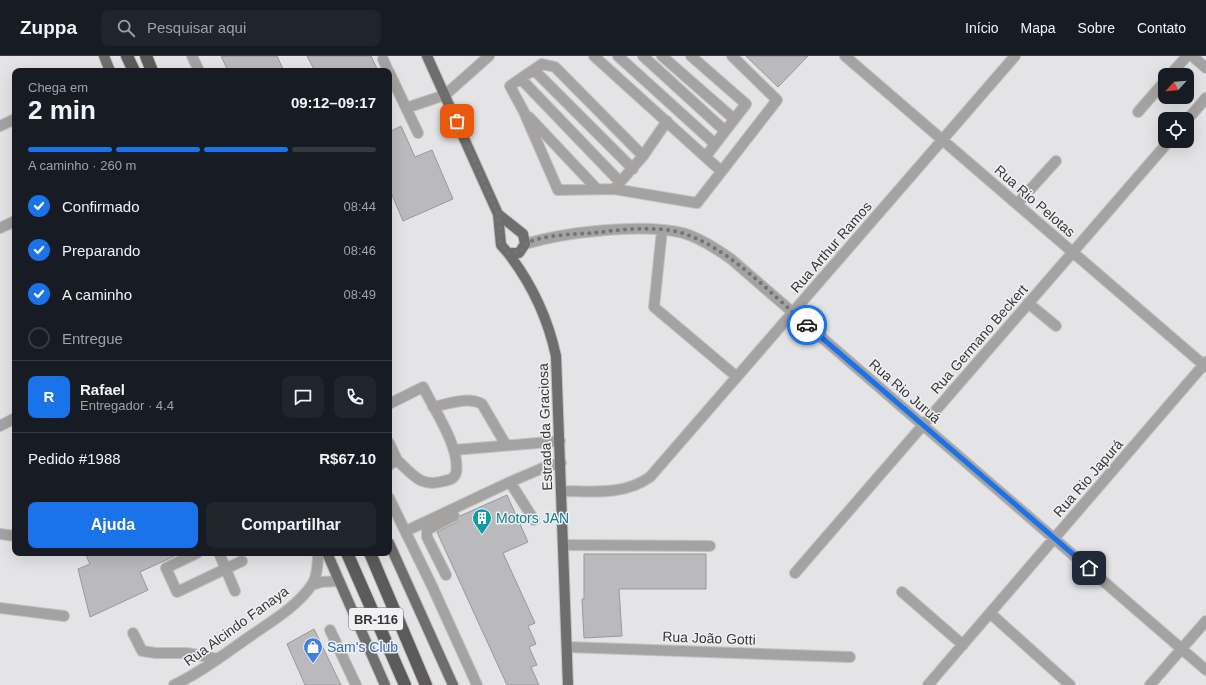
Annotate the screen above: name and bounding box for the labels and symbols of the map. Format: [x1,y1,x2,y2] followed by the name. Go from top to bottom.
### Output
[1158,68,1194,104] north arrow
[440,104,474,138] pin
[992,162,1078,240] street label: Rua Rio Pelotas
[787,198,875,296] street label: Rua Arthur Ramos
[927,281,1031,397] street label: Rua Germano Beckert
[787,305,827,345] courier
[866,356,944,427] street label: Rua Rio Juruá
[535,363,555,491] street label: Estrada da Graciosa
[1050,436,1126,520] street label: Rua Rio Japurá
[471,507,493,535] building icon: Motors JAN
[496,510,569,526] place label: Motors JAN
[1072,551,1106,585] pin
[181,583,292,669] street label: Rua Alcindo Fanaya
[349,608,403,630] road number: BR-116
[662,628,756,648] street label: Rua João Gotti
[302,636,324,664] shop icon: Sam's Club
[327,639,398,655] place label: Sam's Club

